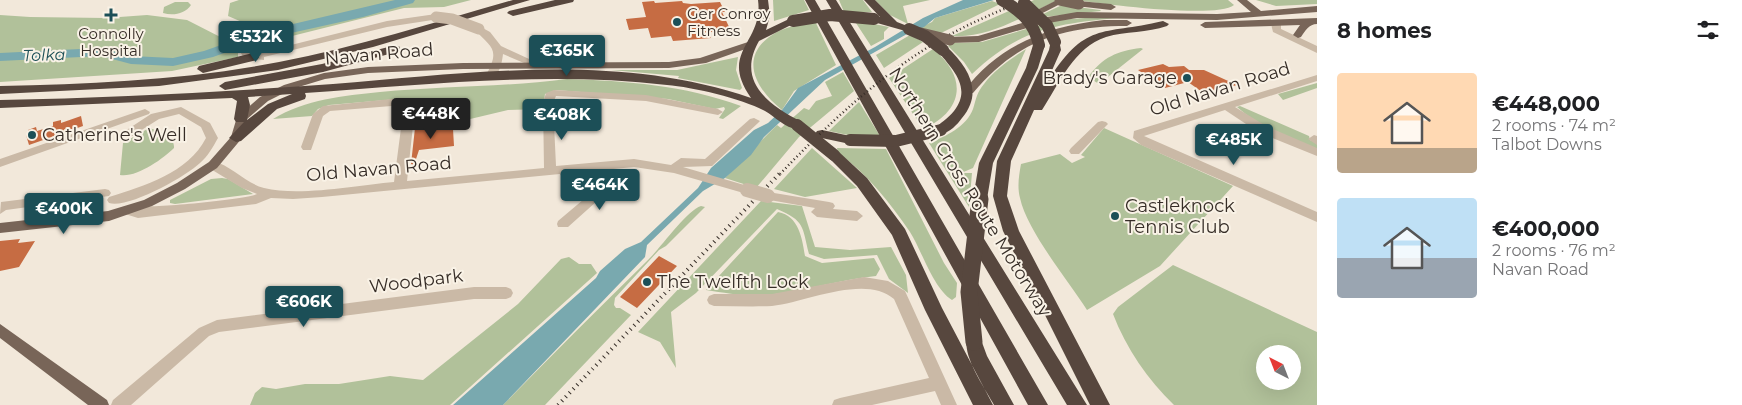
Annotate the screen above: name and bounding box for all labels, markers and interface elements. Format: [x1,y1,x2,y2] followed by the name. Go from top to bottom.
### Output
[687,4,771,40] place label: Ger Conroy Fitness
[104,8,118,22] marker: Connolly Hospital
[671,16,683,28] marker: Ger Conroy Fitness
[1694,16,1722,44] icon: filters
[1337,18,1432,43] text: 8 homes
[221,20,291,63] pin: €532K
[78,24,145,60] place label: Connolly Hospital
[230,27,282,46] text: €532K
[532,34,602,77] pin: €365K
[324,38,434,70] street label: Navan Road
[540,41,594,60] text: €365K
[22,45,66,65] water label: Tolka
[1147,57,1293,121] street label: Old Navan Road
[884,63,1056,321] street label: Northern Cross Route Motorway
[1042,67,1177,89] place label: Brady's Garage
[1181,72,1193,84] marker: Brady's Garage
[1492,91,1600,116] text: €448,000
[1377,93,1437,153] icon: home
[396,98,466,140] pin: €448K
[527,98,597,141] pin: €408K
[402,104,460,123] text: €448K
[533,105,591,124] text: €408K
[1492,116,1616,135] text: 2 rooms · 74 m²
[42,124,187,146] place label: Catherine's Well
[1199,124,1269,166] pin: €485K
[26,129,38,141] marker: Catherine's Well
[1206,130,1262,149] text: €485K
[1492,135,1602,154] text: Talbot Downs
[305,152,453,186] street label: Old Navan Road
[565,168,635,211] pin: €464K
[572,175,628,194] text: €464K
[29,192,99,235] pin: €400K
[1125,195,1235,238] place label: Castleknock Tennis Club
[35,199,93,218] text: €400K
[1109,210,1121,222] marker: Castleknock Tennis Club
[1492,216,1599,241] text: €400,000
[1377,218,1437,278] icon: home
[1492,241,1616,260] text: 2 rooms · 76 m²
[1492,260,1589,279] text: Navan Road
[368,264,464,298] street label: Woodpark
[657,271,809,293] place label: The Twelfth Lock
[641,276,653,288] marker: The Twelfth Lock
[269,286,339,328] pin: €606K
[276,292,332,311] text: €606K
[1256,345,1301,390] north arrow
[1256,345,1301,390] map controls

